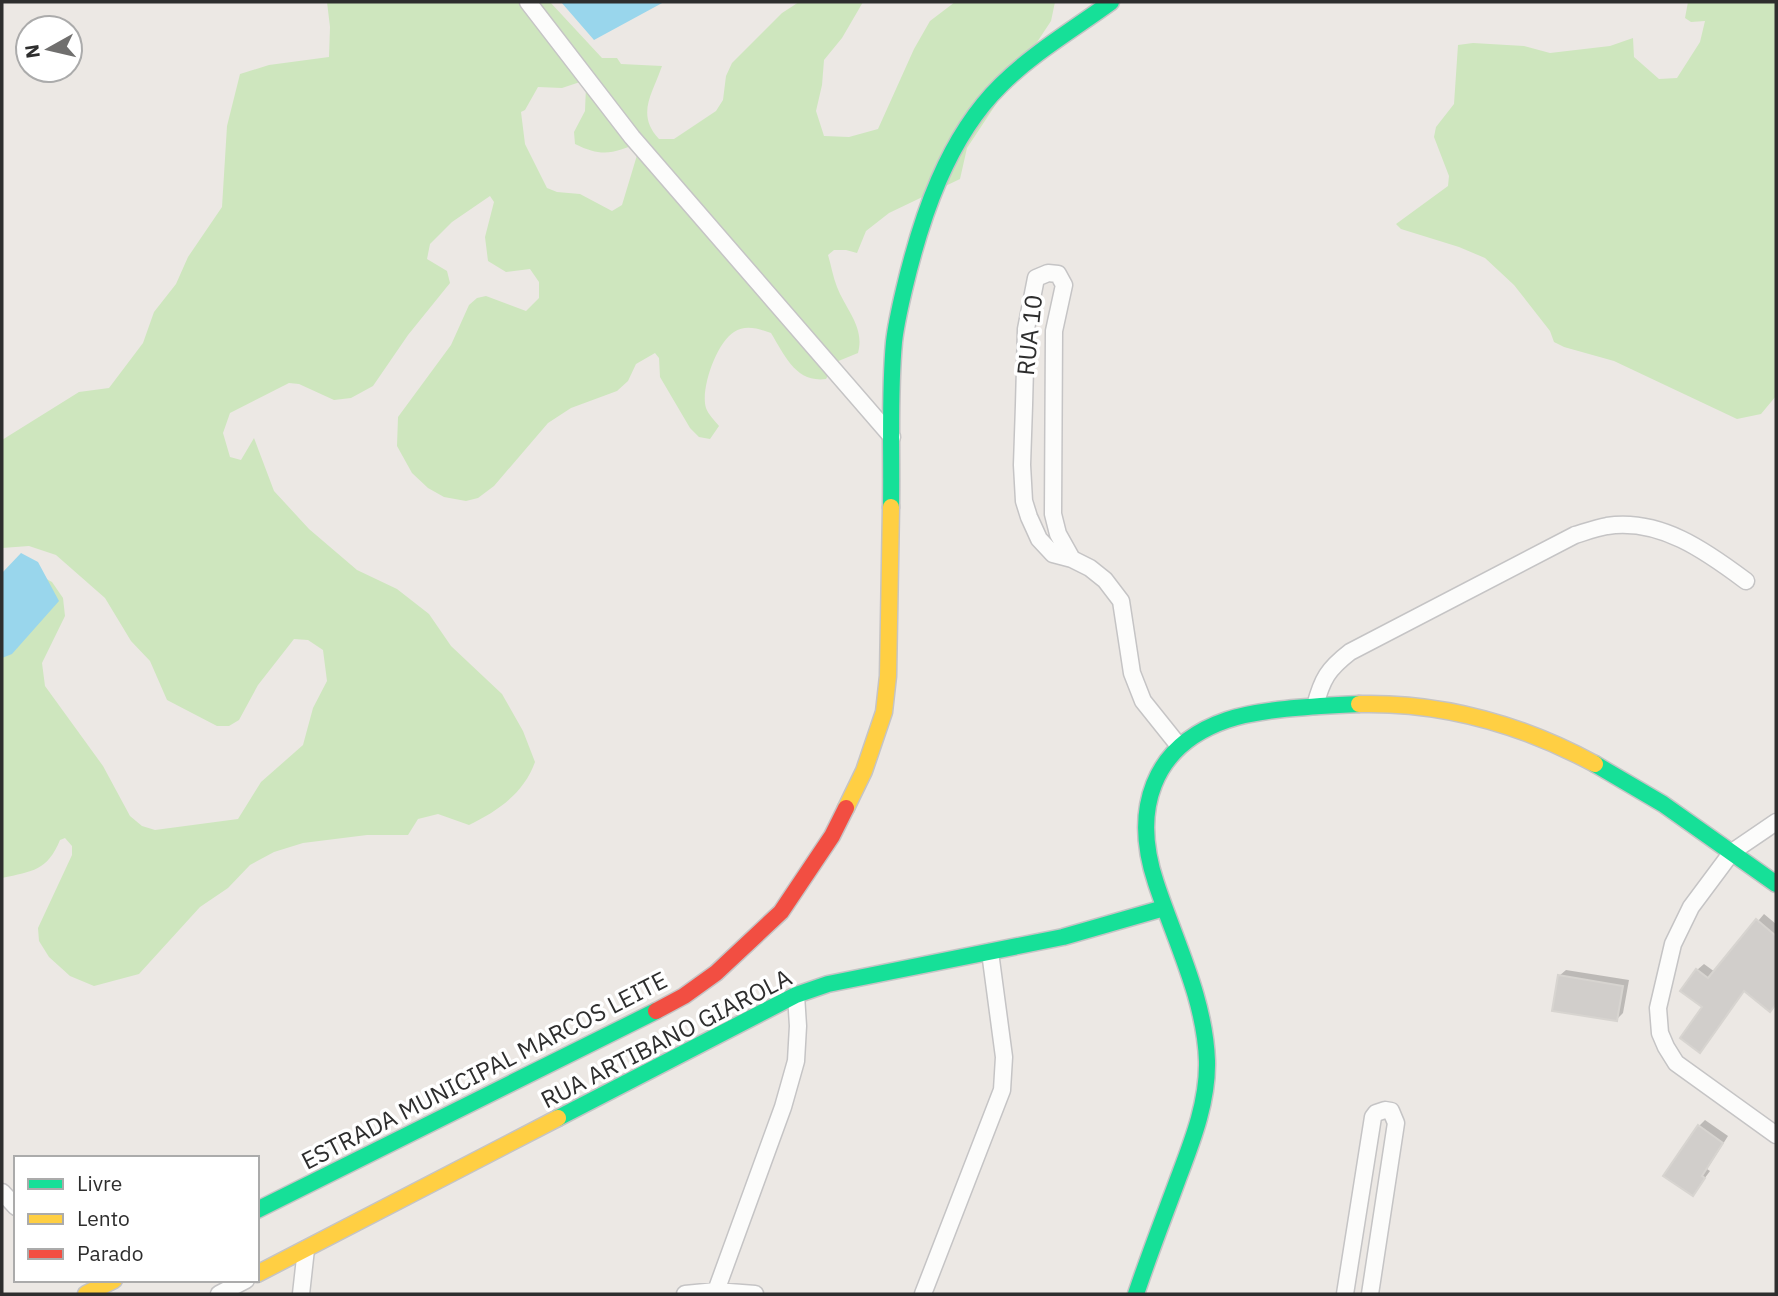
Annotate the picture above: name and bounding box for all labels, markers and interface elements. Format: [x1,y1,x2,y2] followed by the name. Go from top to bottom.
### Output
[14,14,84,84] north arrow
[19,43,45,60] text: N
[1009,293,1049,377] street label: RUA 10
[535,961,797,1115] street label: RUA ARTIBANO GIAROLA
[296,963,672,1177] street label: ESTRADA MUNICIPAL MARCOS LEITE
[14,1156,259,1282] legend
[77,1169,122,1197] text: Livre
[77,1204,130,1232] text: Lento
[77,1239,144,1267] text: Parado

